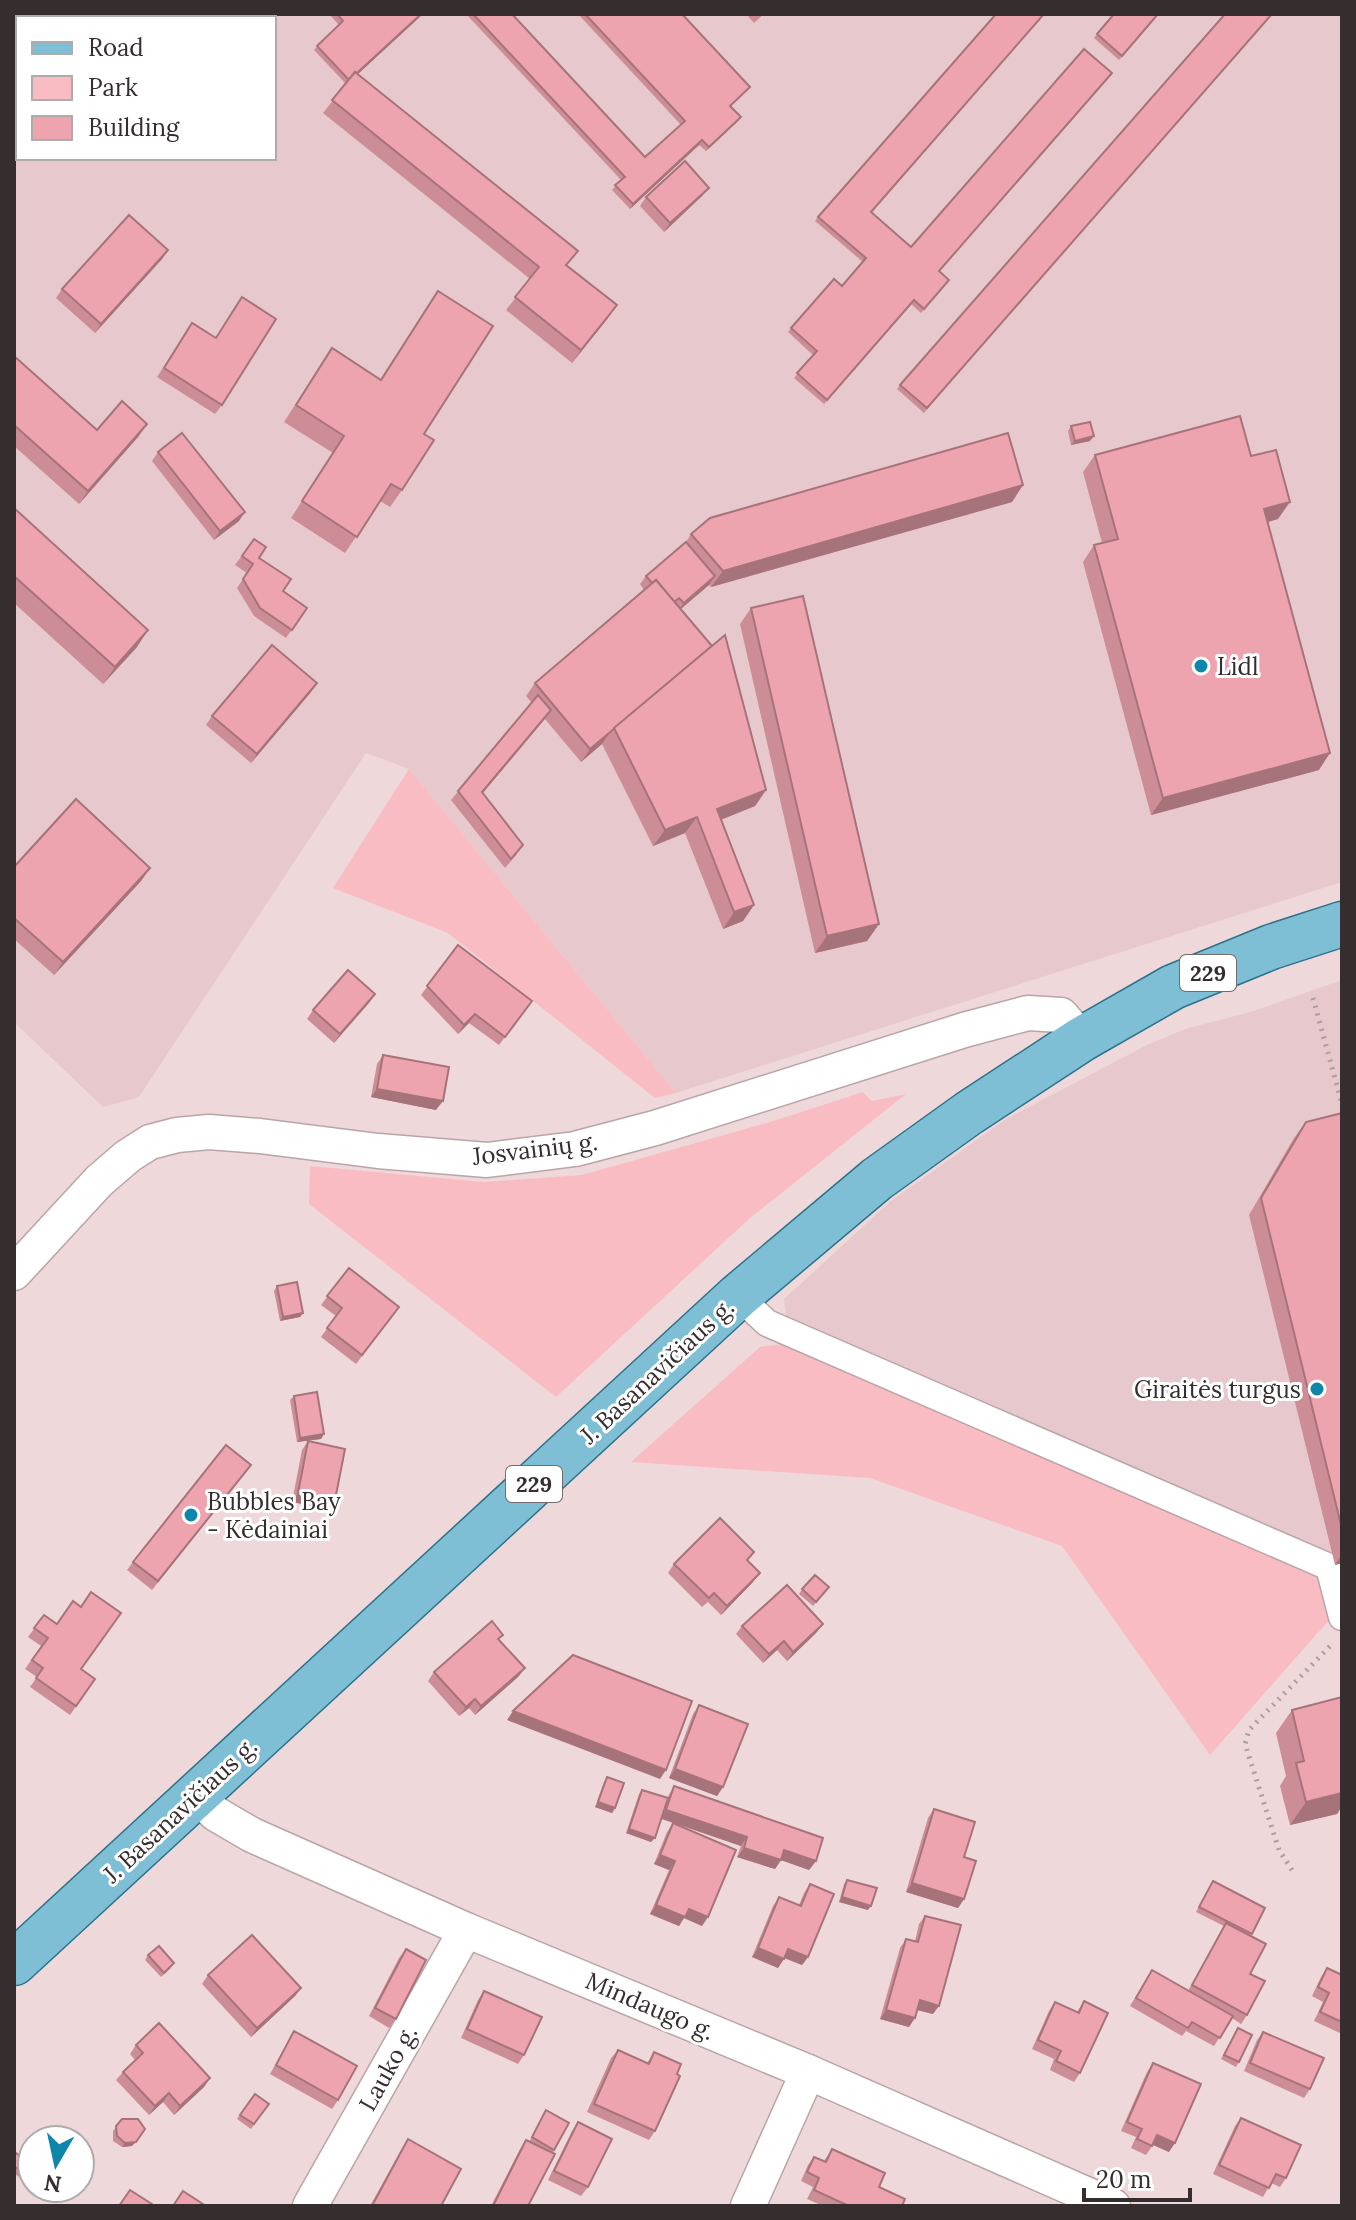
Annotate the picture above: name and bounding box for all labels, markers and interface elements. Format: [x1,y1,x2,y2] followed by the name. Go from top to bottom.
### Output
[16,16,276,160] legend
[88,32,144,63] text: Road
[88,72,138,103] text: Park
[88,112,180,143] text: Building
[1217,651,1259,682] place label: Lidl
[1192,657,1210,675] marker: Lidl
[1180,955,1236,991] road number: 229
[470,1126,599,1172] street label: Josvainių g.
[573,1292,741,1451] street label: J. Basanavičiaus g.
[1134,1374,1301,1405] place label: Giraitės turgus
[1308,1380,1326,1398] marker: Giraitės turgus
[506,1466,562,1502] road number: 229
[207,1486,341,1545] place label: Bubbles Bay - Kėdainiai
[182,1506,200,1524] marker: Bubbles Bay - Kėdainiai
[96,1731,264,1890] street label: J. Basanavičiaus g.
[581,1965,719,2047] street label: Mindaugo g.
[352,2020,424,2116] street label: Lauko g.
[16,2124,96,2204] north arrow
[1084,2152,1190,2202] scale bar
[1096,2164,1152,2195] text: 20 m
[42,2169,63,2199] text: N

